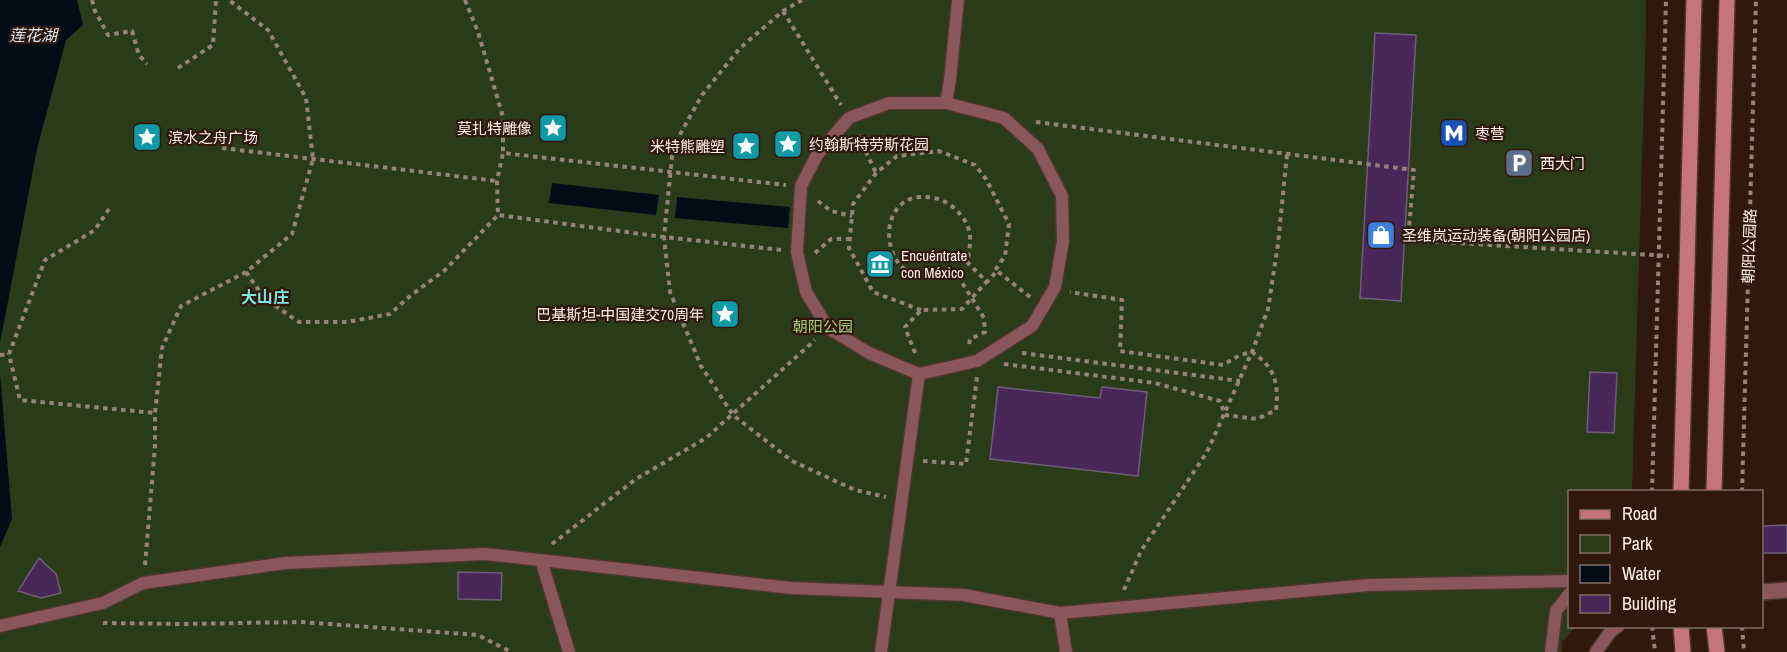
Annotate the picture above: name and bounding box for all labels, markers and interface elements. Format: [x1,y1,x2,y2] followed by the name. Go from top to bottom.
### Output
[9,24,60,46] water label: 莲花湖
[537,112,569,144] place icon: 莫扎特雕像
[1438,117,1470,149] metro station icon: 枣营
[457,118,532,139] place label: 莫扎特雕像
[131,121,163,153] place icon: 滨水之舟广场
[1475,123,1505,144] place label: 枣营
[168,127,258,148] place label: 滨水之舟广场
[772,128,804,160] place icon: 约翰斯特劳斯花园
[730,130,762,162] place icon: 米特熊雕塑
[809,134,929,155] place label: 约翰斯特劳斯花园
[650,136,725,157] place label: 米特熊雕塑
[1503,147,1535,179] parking icon: 西大门
[1540,153,1585,174] place label: 西大门
[1737,208,1761,284] street label: 朝阳公园路
[1365,219,1397,251] shop icon: 圣维岚运动装备(朝阳公园店)
[1402,225,1590,246] place label: 圣维岚运动装备(朝阳公园店)
[901,245,967,283] place label: Encuéntrate con México
[864,248,896,280] museum icon: Encuéntrate con México
[241,286,289,308] district label: 大山庄
[709,298,741,330] place icon: 巴基斯坦-中国建交70周年
[536,304,704,325] place label: 巴基斯坦-中国建交70周年
[793,316,853,337] park label: 朝阳公园
[1568,490,1763,628] legend
[1622,501,1657,526] text: Road
[1622,531,1653,556] text: Park
[1622,561,1661,586] text: Water
[1622,591,1677,616] text: Building

